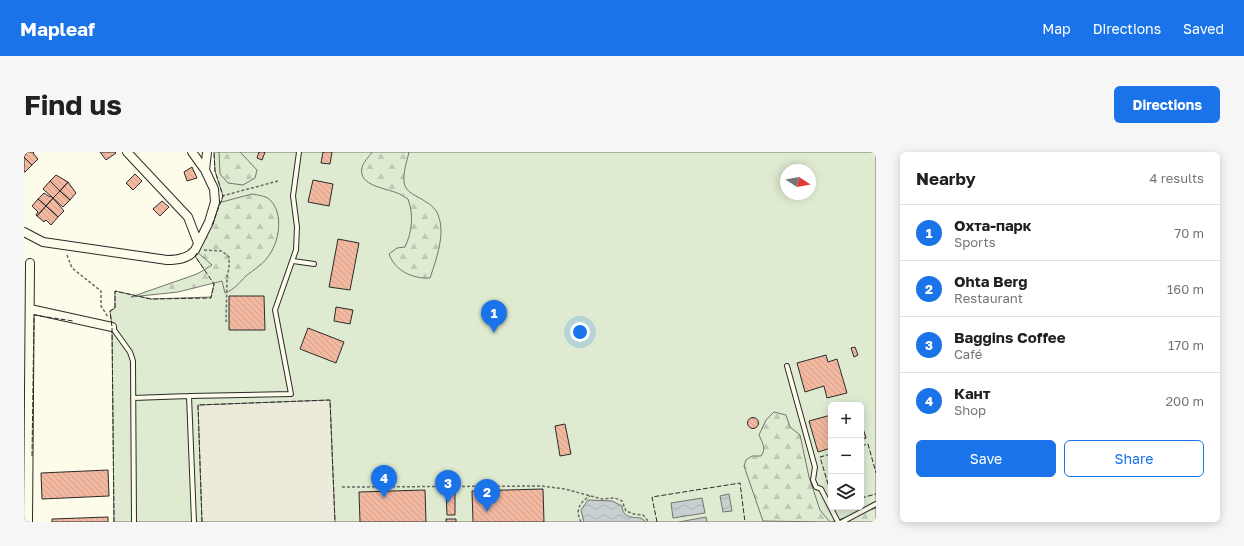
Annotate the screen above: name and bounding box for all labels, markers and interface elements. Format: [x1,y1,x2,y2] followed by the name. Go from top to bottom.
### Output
[20,17,95,40] text: Mapleaf
[1042,20,1071,37] text: Map
[1093,20,1161,37] text: Directions
[1183,20,1224,37] text: Saved
[1114,86,1220,123] button: Directions
[24,88,122,121] text: Find us
[780,164,816,200] north arrow
[916,168,976,189] text: Nearby
[1150,170,1204,186] text: 4 results
[954,216,1032,234] text: Охта-парк
[926,225,932,241] text: 1
[1174,225,1204,241] text: 70 m
[954,234,996,250] text: Sports
[954,272,1027,290] text: Ohta Berg
[925,281,933,297] text: 2
[1167,281,1204,297] text: 160 m
[954,290,1023,306] text: Restaurant
[481,300,507,333] pin: 1
[570,322,590,342] your location
[954,328,1066,346] text: Baggins Coffee
[925,337,933,353] text: 3
[1168,337,1204,353] text: 170 m
[954,346,982,362] text: Café
[954,384,991,402] text: Кант
[925,393,933,409] text: 4
[1166,393,1204,409] text: 200 m
[828,402,864,510] map controls
[828,402,864,438] button: +
[954,402,986,418] text: Shop
[828,438,864,474] button: −
[916,440,1056,477] button: Save
[1064,440,1204,477] button: Share
[371,465,397,498] pin: 4
[435,470,461,503] pin: 3
[828,474,864,510] button: layers
[474,479,500,512] pin: 2

